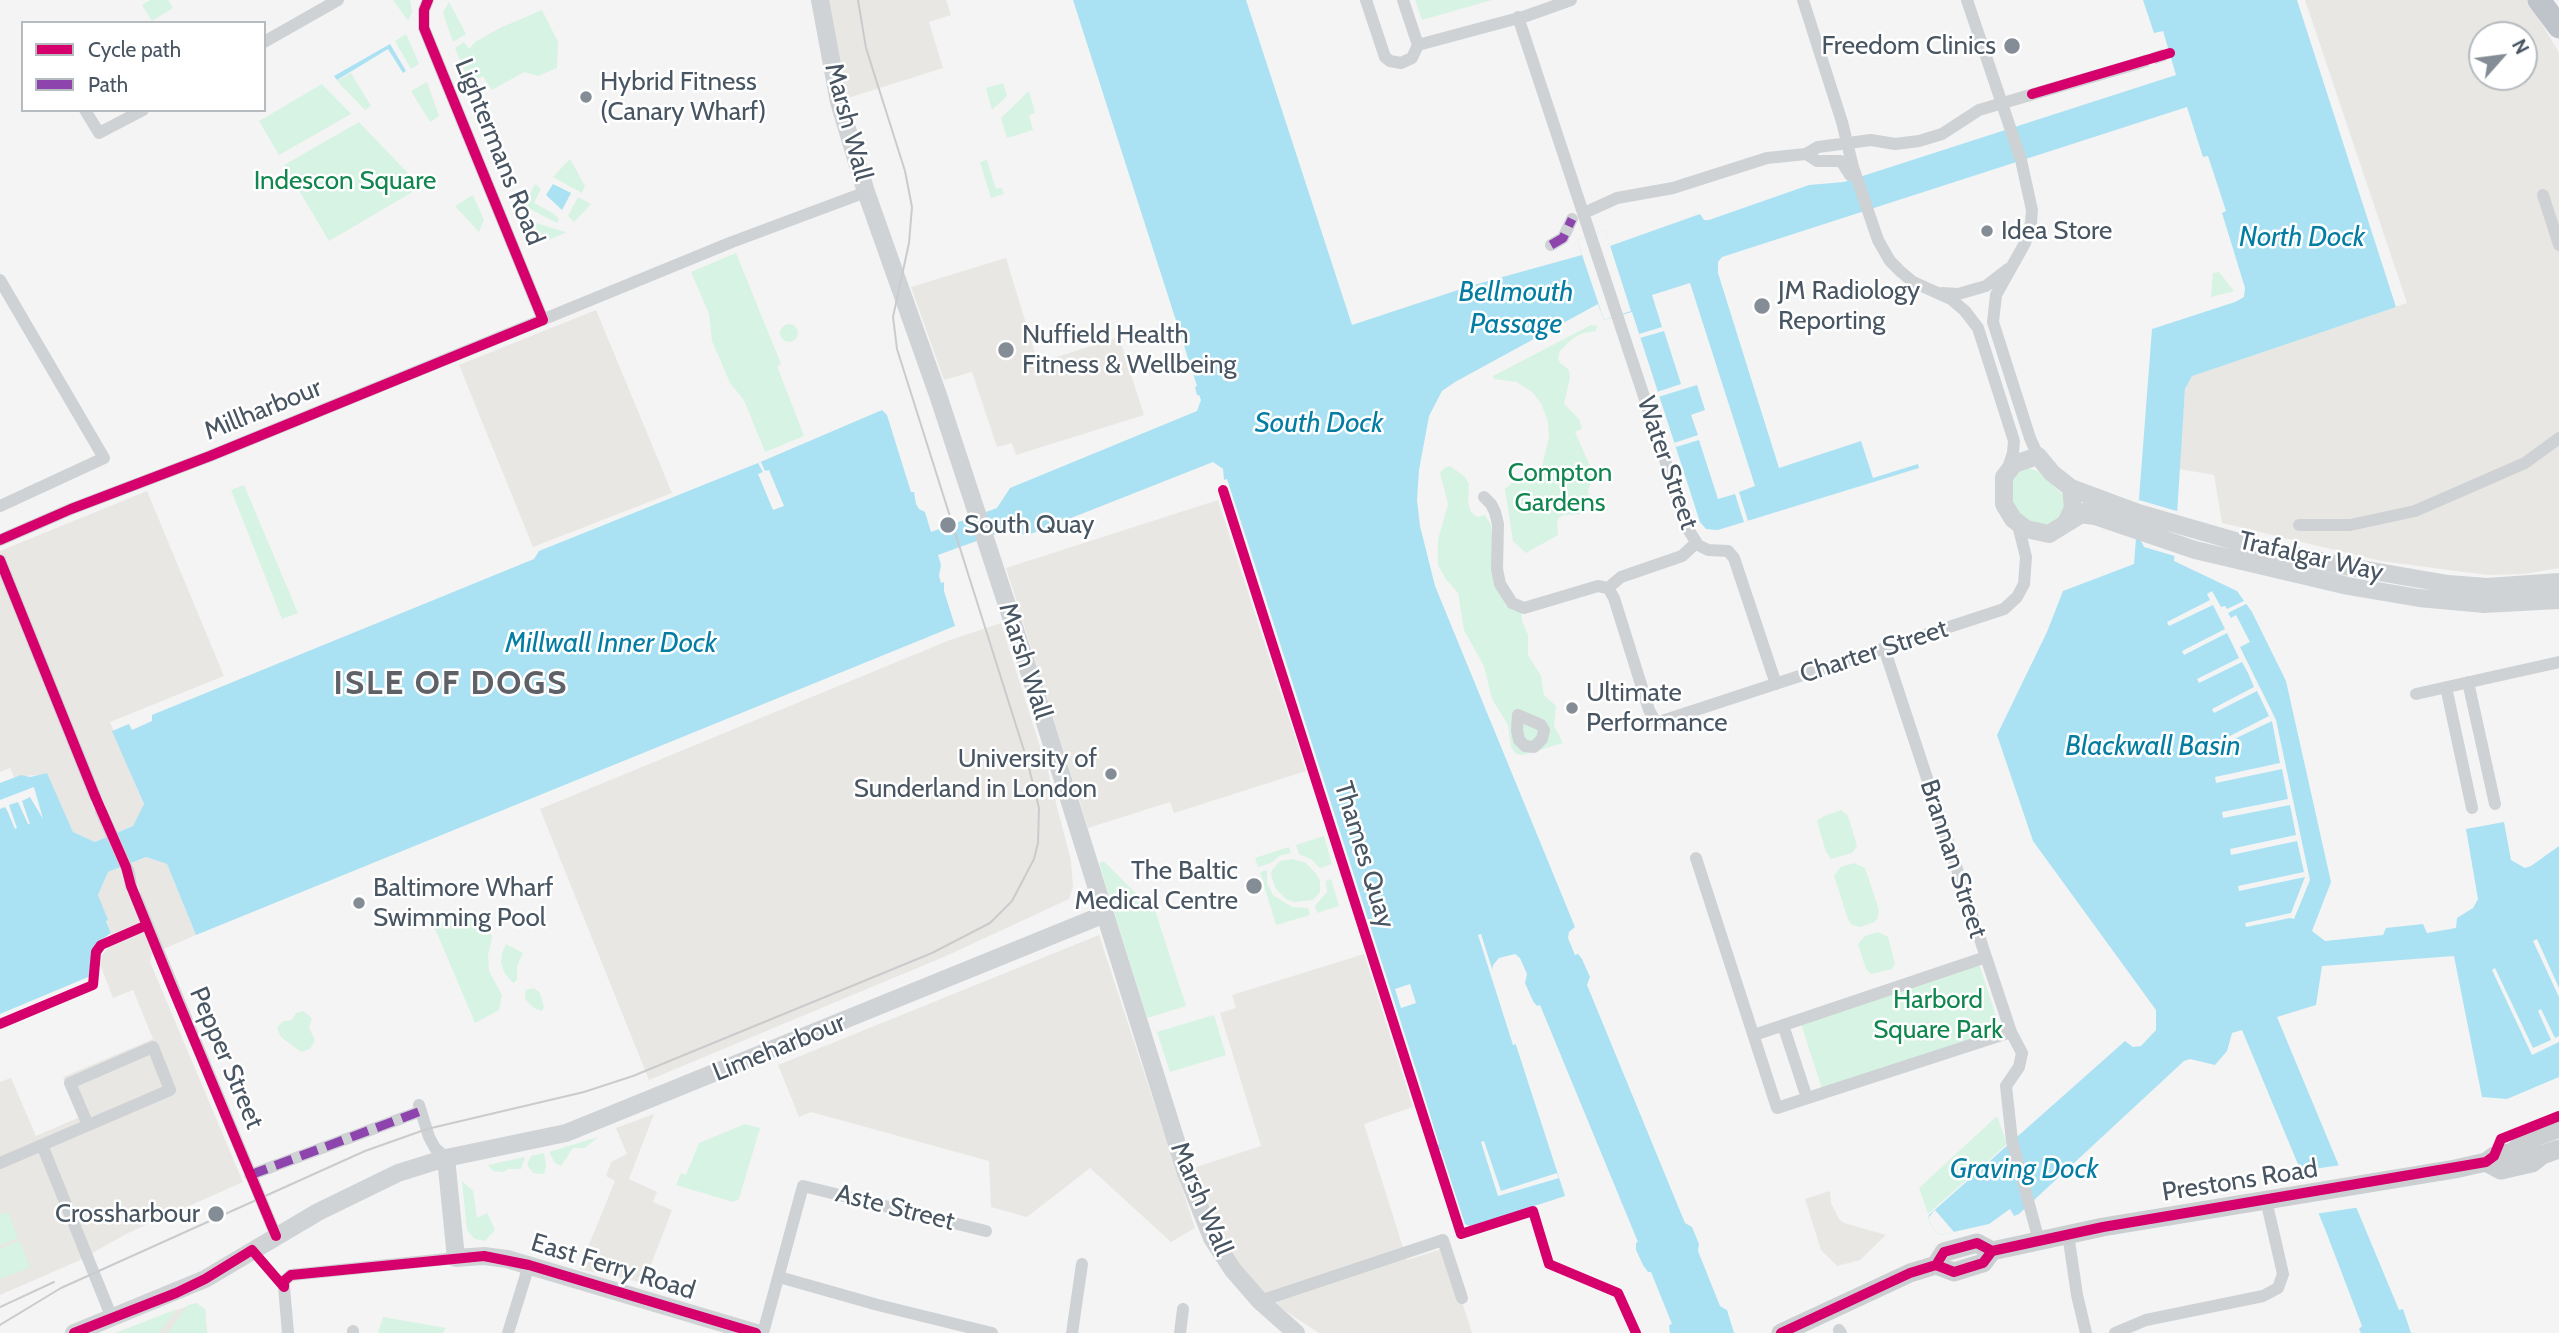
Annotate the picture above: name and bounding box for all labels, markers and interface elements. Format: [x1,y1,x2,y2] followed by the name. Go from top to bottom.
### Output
[21,21,266,112] legend
[2468,21,2538,91] north arrow
[1821,30,1996,62] place label: Freedom Clinics
[2002,36,2022,56] marker: Freedom Clinics
[2507,36,2534,58] text: N
[88,37,181,62] text: Cycle path
[447,54,551,250] street label: Lightermans Road
[817,60,879,184] street label: Marsh Wall
[600,66,766,128] place label: Hybrid Fitness (Canary Wharf)
[88,72,128,97] text: Path
[578,89,594,105] marker: Hybrid Fitness (Canary Wharf)
[254,165,436,197] park label: Indescon Square
[2001,215,2112,247] place label: Idea Store
[2239,221,2365,255] water label: North Dock
[1979,223,1995,239] marker: Idea Store
[1778,275,1920,336] place label: JM Radiology Reporting
[1458,276,1574,342] water label: Bellmouth Passage
[1752,296,1772,316] marker: JM Radiology Reporting
[1022,319,1237,380] place label: Nuffield Health Fitness & Wellbeing
[996,340,1016,360] marker: Nuffield Health Fitness & Wellbeing
[200,372,326,448] street label: Millharbour
[1630,392,1704,534] street label: Water Street
[1255,407,1383,441] water label: South Dock
[1508,457,1612,518] park label: Compton Gardens
[964,509,1094,541] place label: South Quay
[938,515,958,535] marker: South Quay
[2236,525,2386,589] street label: Trafalgar Way
[992,599,1058,723] street label: Marsh Wall
[1796,613,1952,691] street label: Charter Street
[505,627,717,661] water label: Millwall Inner Dock
[335,664,567,704] district label: ISLE OF DOGS
[1586,677,1728,738] place label: Ultimate Performance
[1564,700,1580,716] marker: Ultimate Performance
[2065,730,2241,764] water label: Blackwall Basin
[854,743,1097,804] place label: University of Sunderland in London
[1103,766,1119,782] marker: University of Sunderland in London
[1913,776,1993,942] street label: Brannan Street
[1327,778,1401,932] street label: Thames Quay
[1074,855,1238,917] place label: The Baltic Medical Centre
[373,872,553,934] place label: Baltimore Wharf Swimming Pool
[1244,876,1264,896] marker: The Baltic Medical Centre
[351,895,367,911] marker: Baltimore Wharf Swimming Pool
[182,982,270,1134] street label: Pepper Street
[1873,984,2003,1046] park label: Harbord Square Park
[708,1007,850,1089] street label: Limeharbour
[1163,1137,1239,1261] street label: Marsh Wall
[1950,1153,2098,1187] water label: Graving Dock
[2160,1153,2320,1209] street label: Prestons Road
[832,1178,958,1238] street label: Aste Street
[55,1198,200,1230] place label: Crossharbour
[206,1204,226,1224] marker: Crossharbour
[527,1227,699,1307] street label: East Ferry Road

